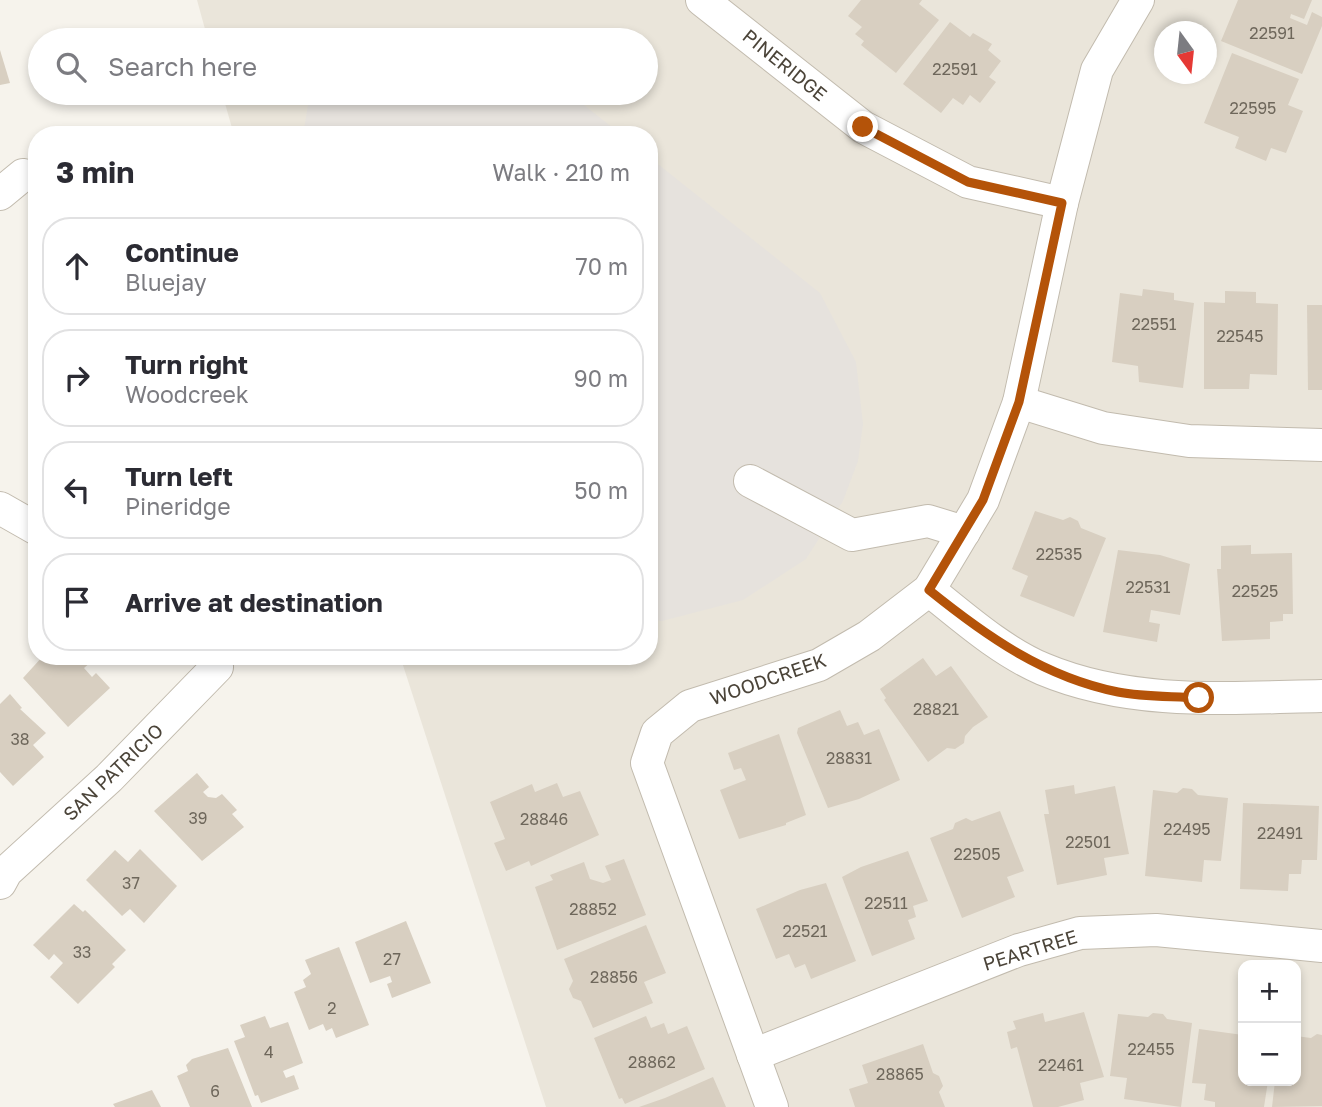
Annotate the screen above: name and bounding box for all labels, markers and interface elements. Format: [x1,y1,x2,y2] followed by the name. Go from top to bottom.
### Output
[1154,21,1217,84] north arrow
[1249,23,1295,43] house number: 22591
[739,24,832,106] street label: PINERIDGE
[28,28,658,105] search box
[52,48,90,86] icon: search
[108,51,257,82] text: Search here
[932,59,978,79] house number: 22591
[1230,98,1276,118] house number: 22595
[847,111,878,142] route end
[56,154,134,190] text: 3 min
[492,158,630,186] text: Walk · 210 m
[125,237,239,268] text: Continue
[58,247,96,285] icon: ahead
[575,252,628,280] text: 70 m
[125,268,207,296] text: Bluejay
[1132,314,1177,334] house number: 22551
[1217,326,1263,346] house number: 22545
[125,349,248,380] text: Turn right
[58,359,96,397] icon: right
[574,364,628,392] text: 90 m
[125,380,249,408] text: Woodcreek
[125,461,233,492] text: Turn left
[58,471,96,509] icon: left
[574,476,628,504] text: 50 m
[125,492,230,520] text: Pineridge
[1036,544,1082,564] house number: 22535
[1126,577,1171,597] house number: 22531
[1232,581,1278,601] house number: 22525
[58,583,96,621] icon: arrive
[125,587,383,618] text: Arrive at destination
[707,648,829,709] street label: WOODCREEK
[1183,682,1214,713] route start
[913,699,959,719] house number: 28821
[58,718,167,825] street label: SAN PATRICIO
[10,729,30,749] house number: 38
[826,748,872,768] house number: 28831
[188,808,208,828] house number: 39
[520,809,568,829] house number: 28846
[1163,819,1211,839] house number: 22495
[1257,823,1303,843] house number: 22491
[1065,832,1111,852] house number: 22501
[953,844,1001,864] house number: 22505
[122,873,140,893] house number: 37
[864,893,908,913] house number: 22511
[569,899,617,919] house number: 28852
[783,921,828,941] house number: 22521
[980,924,1080,975] street label: PEARTREE
[73,942,91,962] house number: 33
[383,949,401,969] house number: 27
[1238,960,1301,1086] map controls
[1238,960,1301,1023] button: +
[590,967,638,987] house number: 28856
[327,998,337,1018] house number: 2
[1238,1023,1301,1086] button: −
[1128,1039,1174,1059] house number: 22455
[264,1042,274,1062] house number: 4
[628,1052,676,1072] house number: 28862
[1038,1055,1084,1075] house number: 22461
[876,1064,924,1084] house number: 28865
[210,1081,220,1101] house number: 6

